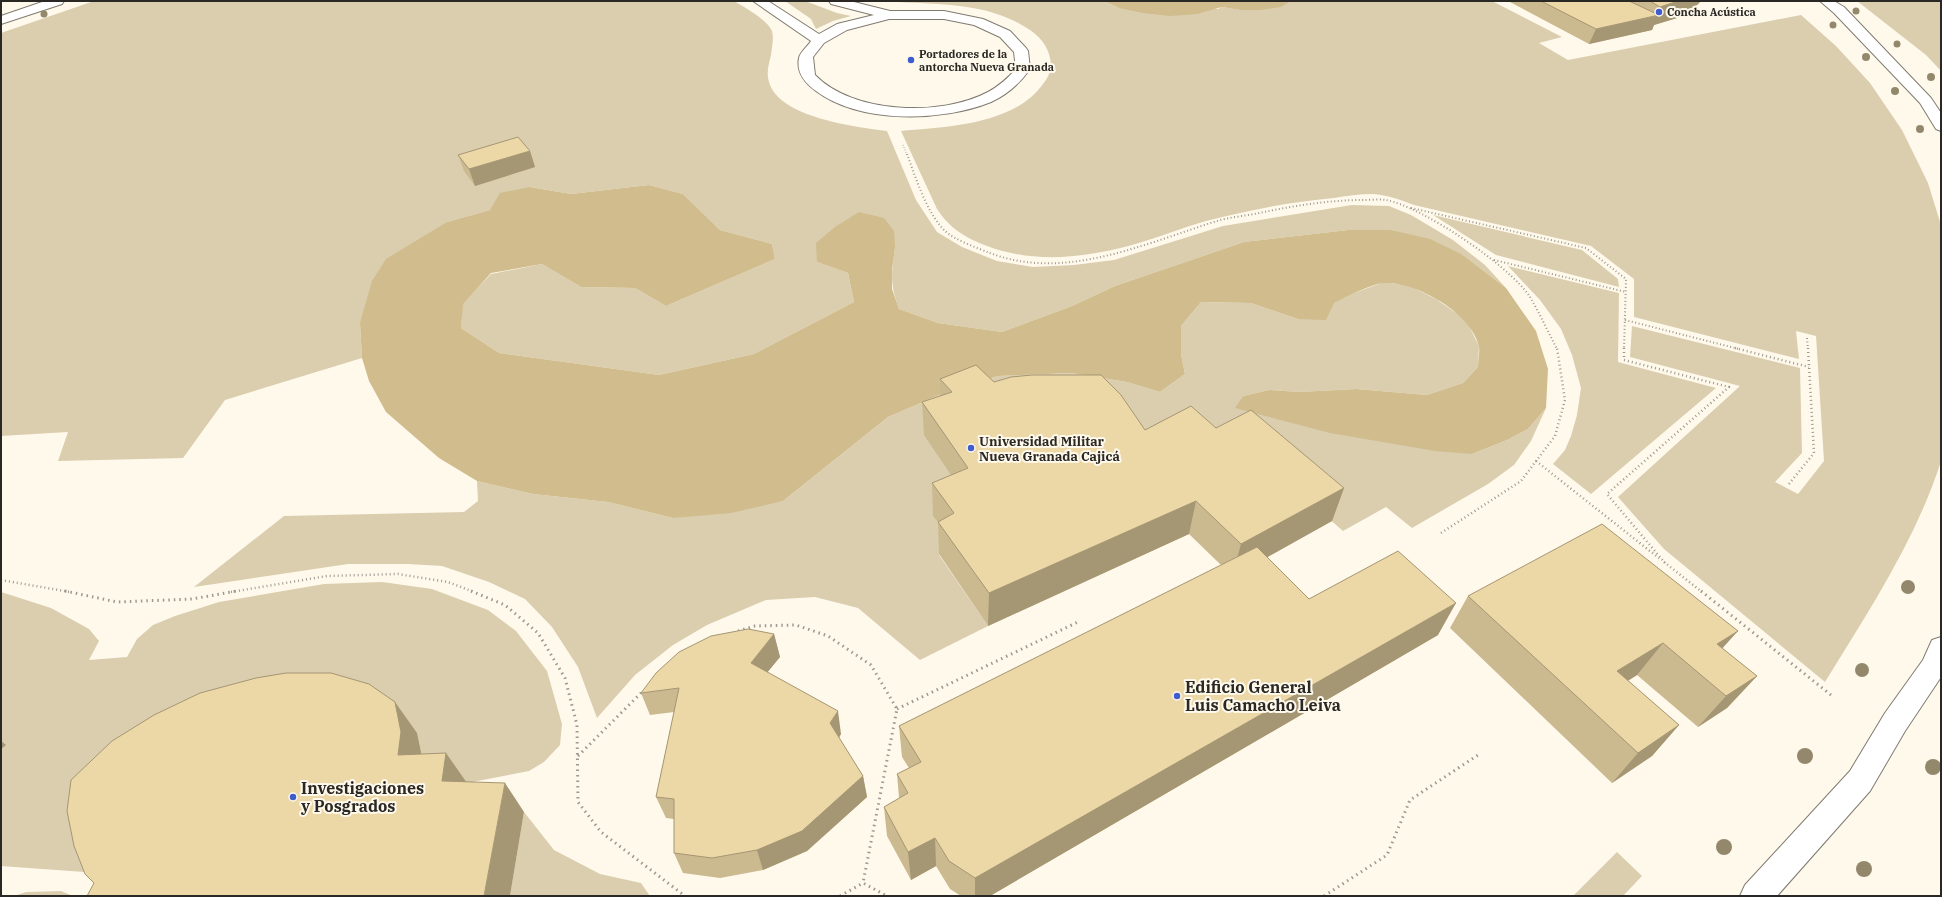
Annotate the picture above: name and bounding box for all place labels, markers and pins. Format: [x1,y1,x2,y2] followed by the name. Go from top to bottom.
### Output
[1667,5,1756,19] place label: Concha Acústica
[1654,7,1664,17] marker: Concha Acústica
[919,47,1054,74] place label: Portadores de la antorcha Nueva Granada
[906,55,916,65] marker: Portadores de la antorcha Nueva Granada
[979,433,1120,465] place label: Universidad Militar Nueva Granada Cajicá
[966,443,976,453] marker: Universidad Militar Nueva Granada Cajicá
[1185,677,1341,715] place label: Edificio General Luis Camacho Leiva
[1172,691,1182,701] marker: Edificio General Luis Camacho Leiva
[300,778,424,816] place label: Investigaciones y Posgrados
[288,792,298,802] marker: Investigaciones y Posgrados

